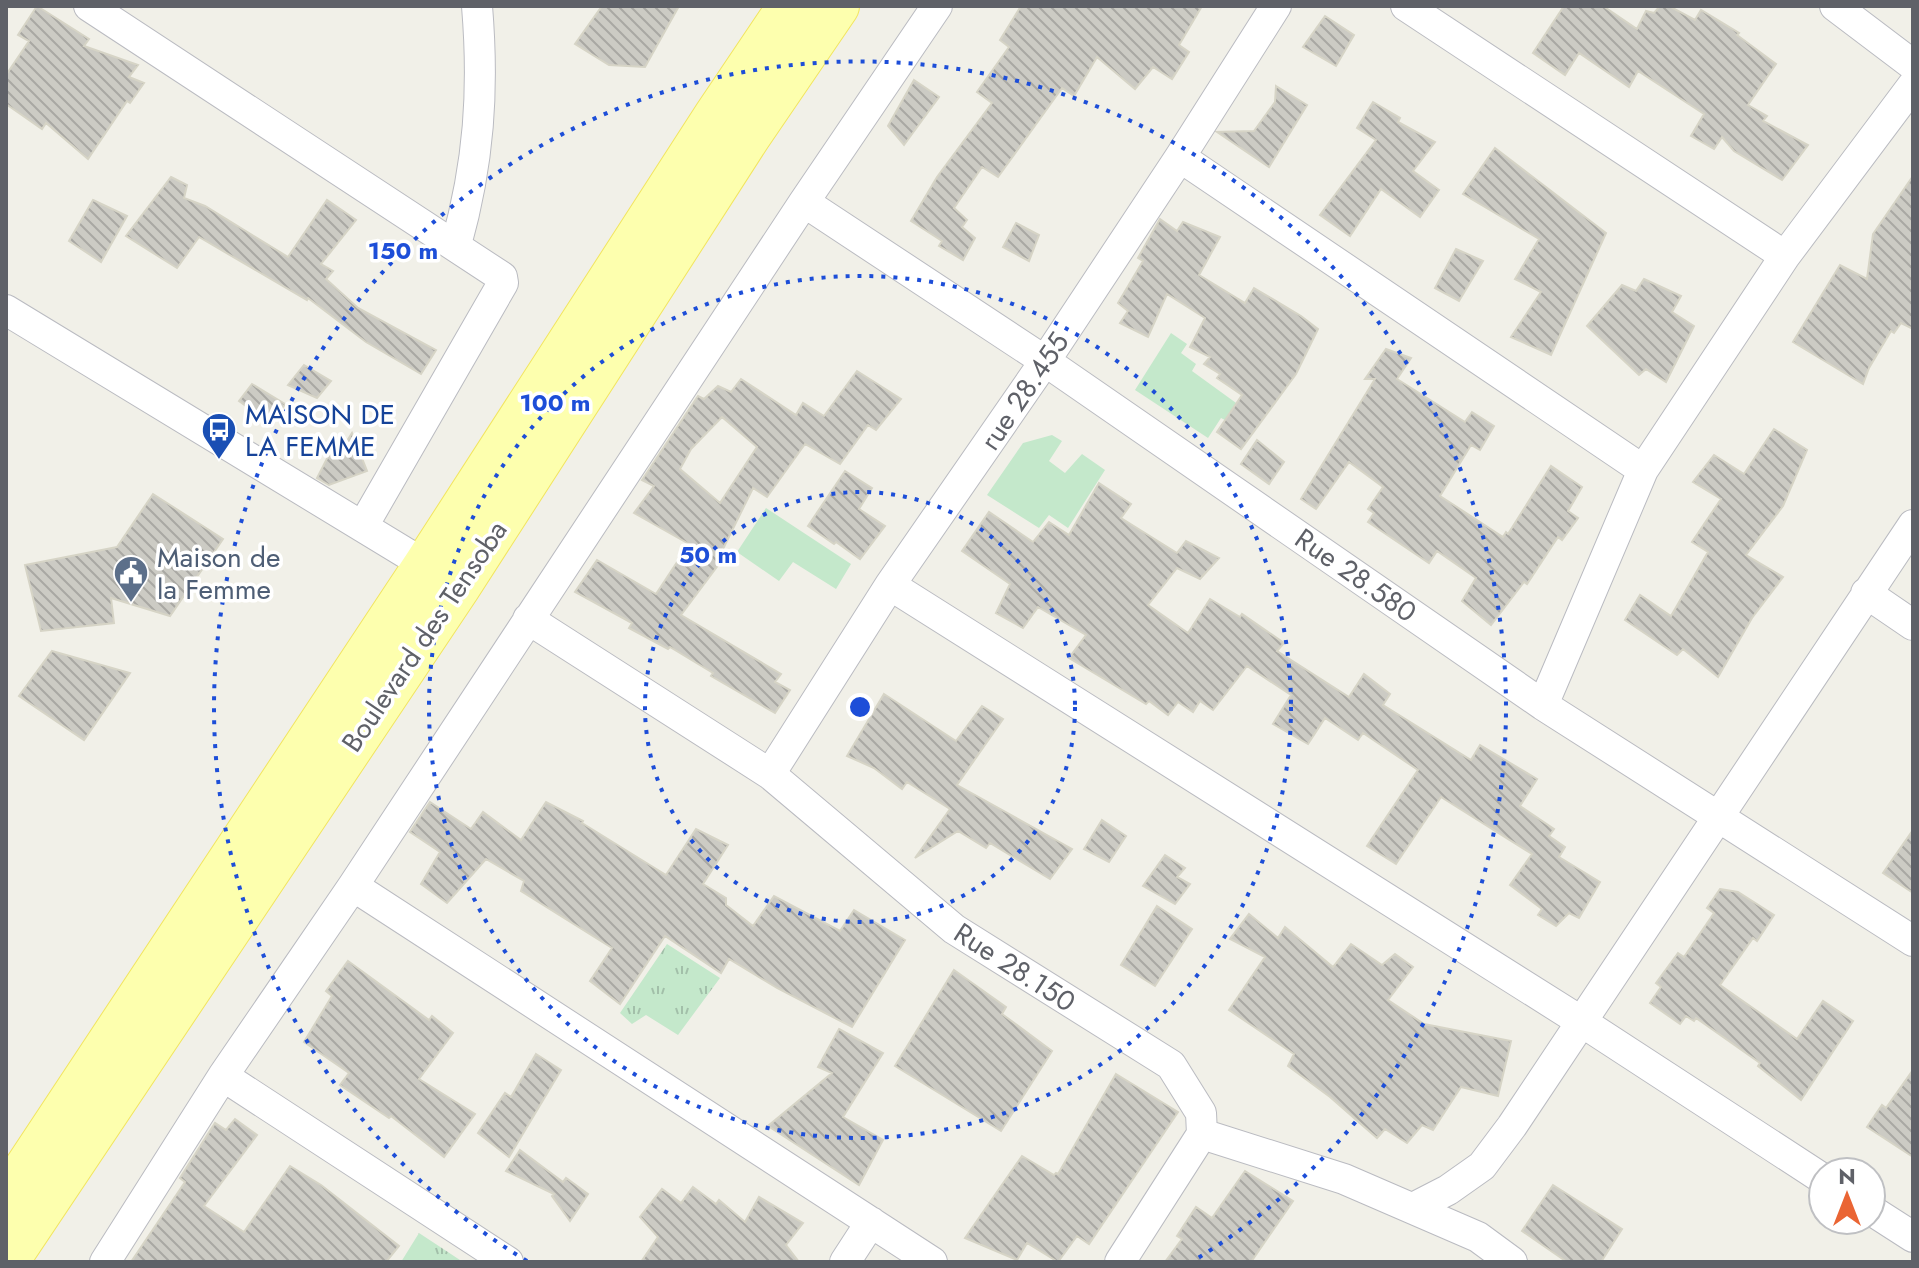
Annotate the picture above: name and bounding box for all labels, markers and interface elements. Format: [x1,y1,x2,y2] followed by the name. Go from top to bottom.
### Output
[368,233,438,268] text: 150 m
[970,324,1079,458] street label: rue 28.455
[520,385,590,420] text: 100 m
[245,394,395,467] place label: MAISON DE LA FEMME
[200,411,238,461] bus stop icon: MAISON DE LA FEMME
[332,512,517,760] street label: Boulevard des Tensoba
[1286,518,1425,632] street label: Rue 28.580
[157,537,280,610] place label: Maison de la Femme
[679,537,737,572] text: 50 m
[112,554,150,604] public building icon: Maison de la Femme
[846,693,874,721] centre of rings
[946,913,1084,1022] street label: Rue 28.150
[1807,1156,1887,1236] north arrow
[1838,1160,1856,1192] text: N

